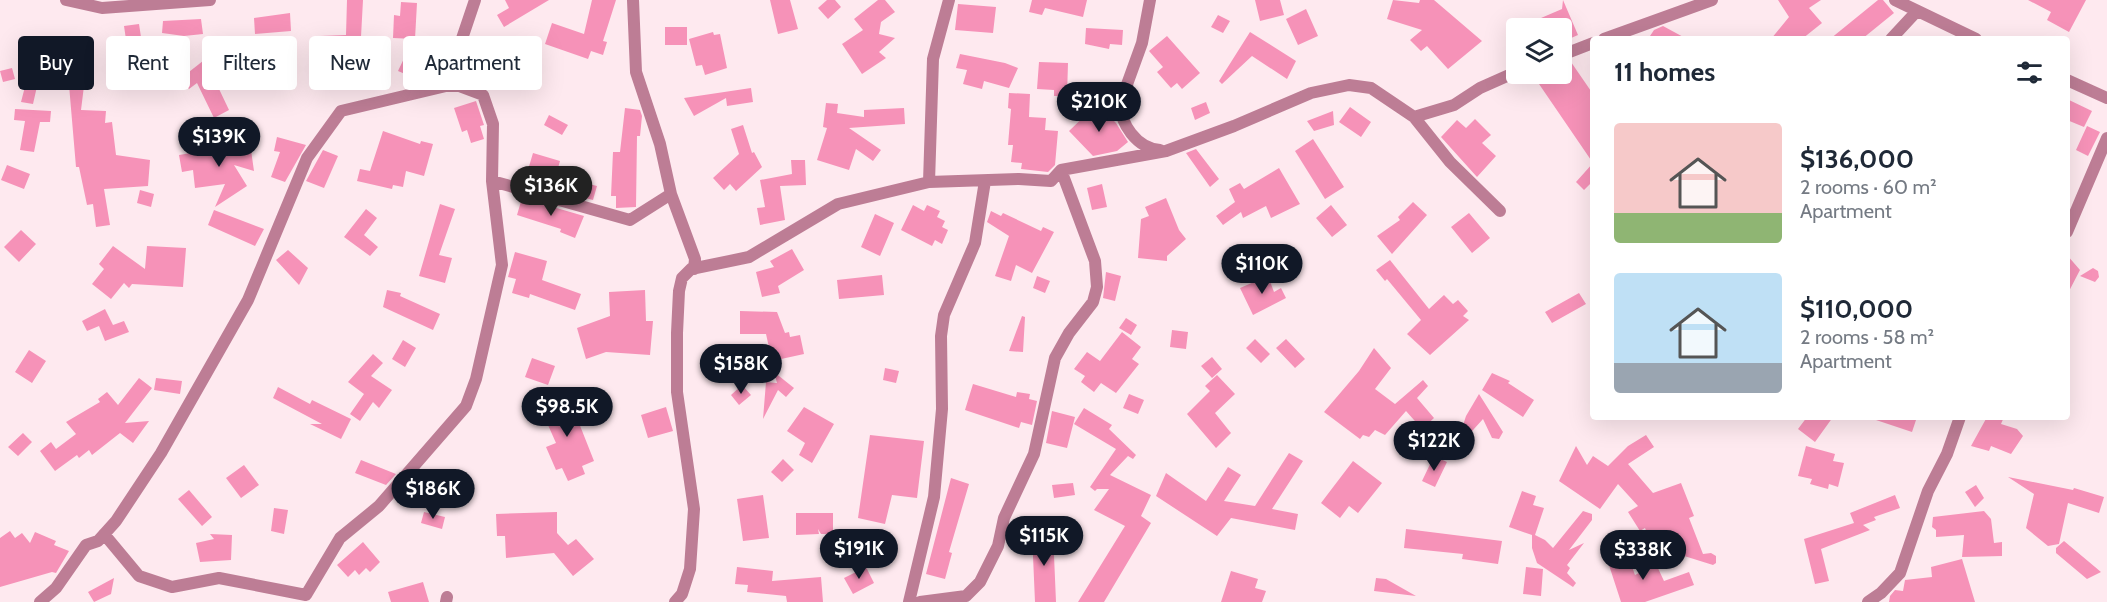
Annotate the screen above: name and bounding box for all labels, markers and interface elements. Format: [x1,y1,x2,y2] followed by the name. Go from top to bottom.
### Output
[1506,18,1572,84] map controls
[1506,18,1572,84] button: layers
[18,36,94,90] chip: Buy
[106,36,190,90] chip: Rent
[202,36,297,90] chip: Filters
[309,36,391,90] chip: New
[403,36,542,90] chip: Apartment
[1614,56,1715,88] text: 11 homes
[2013,56,2046,89] icon: filters
[1057,82,1141,133] pin: $210K
[1071,89,1127,113] text: $210K
[177,117,261,168] pin: $139K
[192,124,246,148] text: $139K
[1800,143,1914,175] text: $136,000
[1662,147,1734,219] icon: home
[509,166,593,217] pin: $136K
[524,173,578,197] text: $136K
[1800,175,1937,199] text: 2 rooms · 60 m²
[1800,199,1892,223] text: Apartment
[1220,244,1304,295] pin: $110K
[1235,251,1289,275] text: $110K
[1800,293,1913,325] text: $110,000
[1662,297,1734,369] icon: home
[1800,325,1934,349] text: 2 rooms · 58 m²
[699,344,783,395] pin: $158K
[1800,349,1892,373] text: Apartment
[714,351,768,375] text: $158K
[518,387,616,438] pin: $98.5K
[536,394,598,418] text: $98.5K
[1392,421,1476,472] pin: $122K
[1408,428,1460,452] text: $122K
[391,469,475,520] pin: $186K
[406,476,460,500] text: $186K
[1002,516,1086,567] pin: $115K
[1019,523,1069,547] text: $115K
[817,529,901,580] pin: $191K
[1601,530,1685,581] pin: $338K
[834,536,884,560] text: $191K
[1614,537,1672,561] text: $338K

